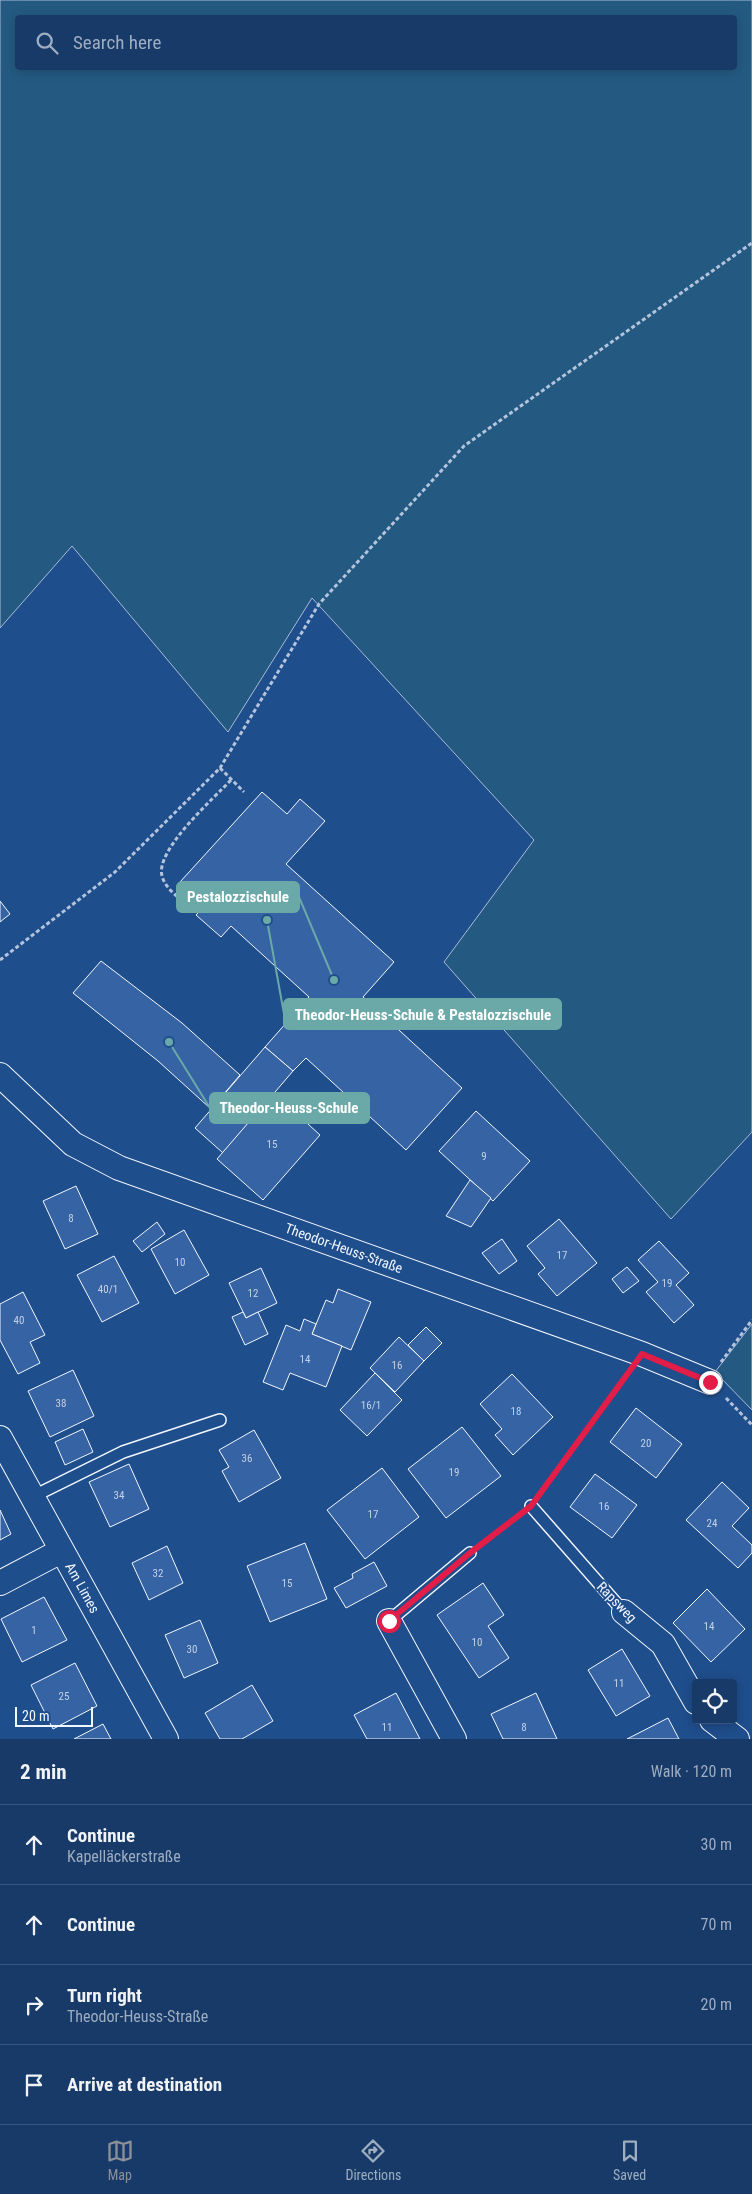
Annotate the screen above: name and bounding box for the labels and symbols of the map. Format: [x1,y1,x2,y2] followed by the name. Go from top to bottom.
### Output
[177,882,299,912] callout: Pestalozzischule
[187,888,289,906] text: Pestalozzischule
[284,999,561,1029] callout: Theodor-Heuss-Schule & Pestalozzischule
[295,1006,551,1024] text: Theodor-Heuss-Schule & Pestalozzischule
[210,1093,369,1123] callout: Theodor-Heuss-Schule
[220,1099,358,1117] text: Theodor-Heuss-Schule
[267,1138,277,1151] house number: 15
[481,1150,487,1163] house number: 9
[68,1212,74,1225] house number: 8
[283,1220,405,1276] street label: Theodor-Heuss-Straße
[557,1249,567,1262] house number: 17
[175,1256,185,1269] house number: 10
[662,1277,672,1290] house number: 19
[98,1283,118,1296] house number: 40/1
[248,1287,258,1300] house number: 12
[14,1314,24,1327] house number: 40
[300,1353,311,1366] house number: 14
[392,1359,402,1372] house number: 16
[699,1371,722,1394] route end
[56,1397,66,1410] house number: 38
[361,1399,381,1412] house number: 16/1
[511,1405,521,1418] house number: 18
[641,1437,651,1450] house number: 20
[242,1452,252,1465] house number: 36
[449,1466,459,1479] house number: 19
[114,1489,125,1502] house number: 34
[599,1500,609,1513] house number: 16
[368,1508,378,1521] house number: 17
[707,1517,718,1530] house number: 24
[62,1560,103,1616] street label: Am Limes
[153,1567,163,1580] house number: 32
[282,1577,292,1590] house number: 15
[594,1578,640,1626] street label: Rapsweg
[378,1610,401,1633] route start
[704,1620,715,1633] house number: 14
[31,1624,37,1637] house number: 1
[472,1636,482,1649] house number: 10
[187,1643,197,1656] house number: 30
[614,1677,624,1690] house number: 11
[59,1690,69,1703] house number: 25
[15,1704,92,1727] scale bar
[382,1721,392,1734] house number: 11
[521,1721,527,1734] house number: 8

